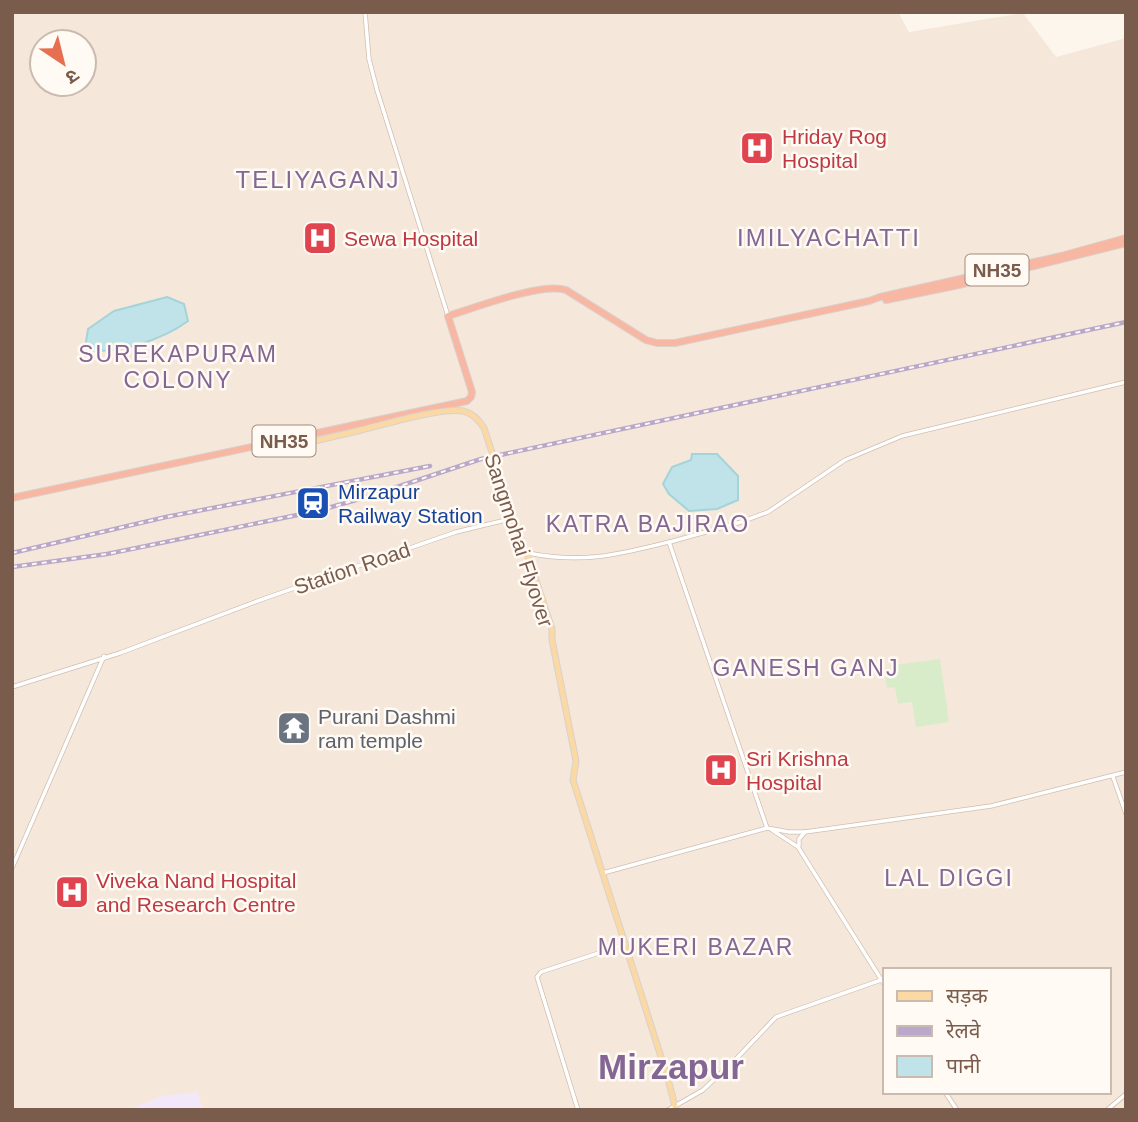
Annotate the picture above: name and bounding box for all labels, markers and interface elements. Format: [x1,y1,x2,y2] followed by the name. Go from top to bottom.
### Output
[28,28,98,98] north arrow
[61,65,83,89] text: उ
[782,125,887,172] place label: Hriday Rog Hospital
[738,129,776,167] hospital icon: Hriday Rog Hospital
[236,166,400,193] district label: TELIYAGANJ
[301,219,339,257] hospital icon: Sewa Hospital
[737,224,921,251] district label: IMILYACHATTI
[344,227,478,250] place label: Sewa Hospital
[965,254,1028,286] road number: NH35
[78,341,278,393] district label: SUREKAPURAM COLONY
[252,426,316,456] road number: NH35
[480,450,558,630] street label: Sangmohai Flyover
[338,480,483,527] place label: Mirzapur Railway Station
[294,484,332,522] station icon: Mirzapur Railway Station
[546,511,750,537] district label: KATRA BAJIRAO
[291,537,413,599] street label: Station Road
[713,655,899,681] district label: GANESH GANJ
[318,705,456,752] place label: Purani Dashmi ram temple
[275,709,313,747] temple icon: Purani Dashmi ram temple
[746,747,849,794] place label: Sri Krishna Hospital
[702,751,740,789] hospital icon: Sri Krishna Hospital
[884,865,1014,891] district label: LAL DIGGI
[96,869,296,916] place label: Viveka Nand Hospital and Research Centre
[53,873,91,911] hospital icon: Viveka Nand Hospital and Research Centre
[598,934,794,960] district label: MUKERI BAZAR
[883,968,1110,1094] legend
[946,984,988,1007] text: सड़क
[945,1019,981,1042] text: रेलवे
[598,1047,744,1086] district label: Mirzapur
[946,1054,981,1077] text: पानी

